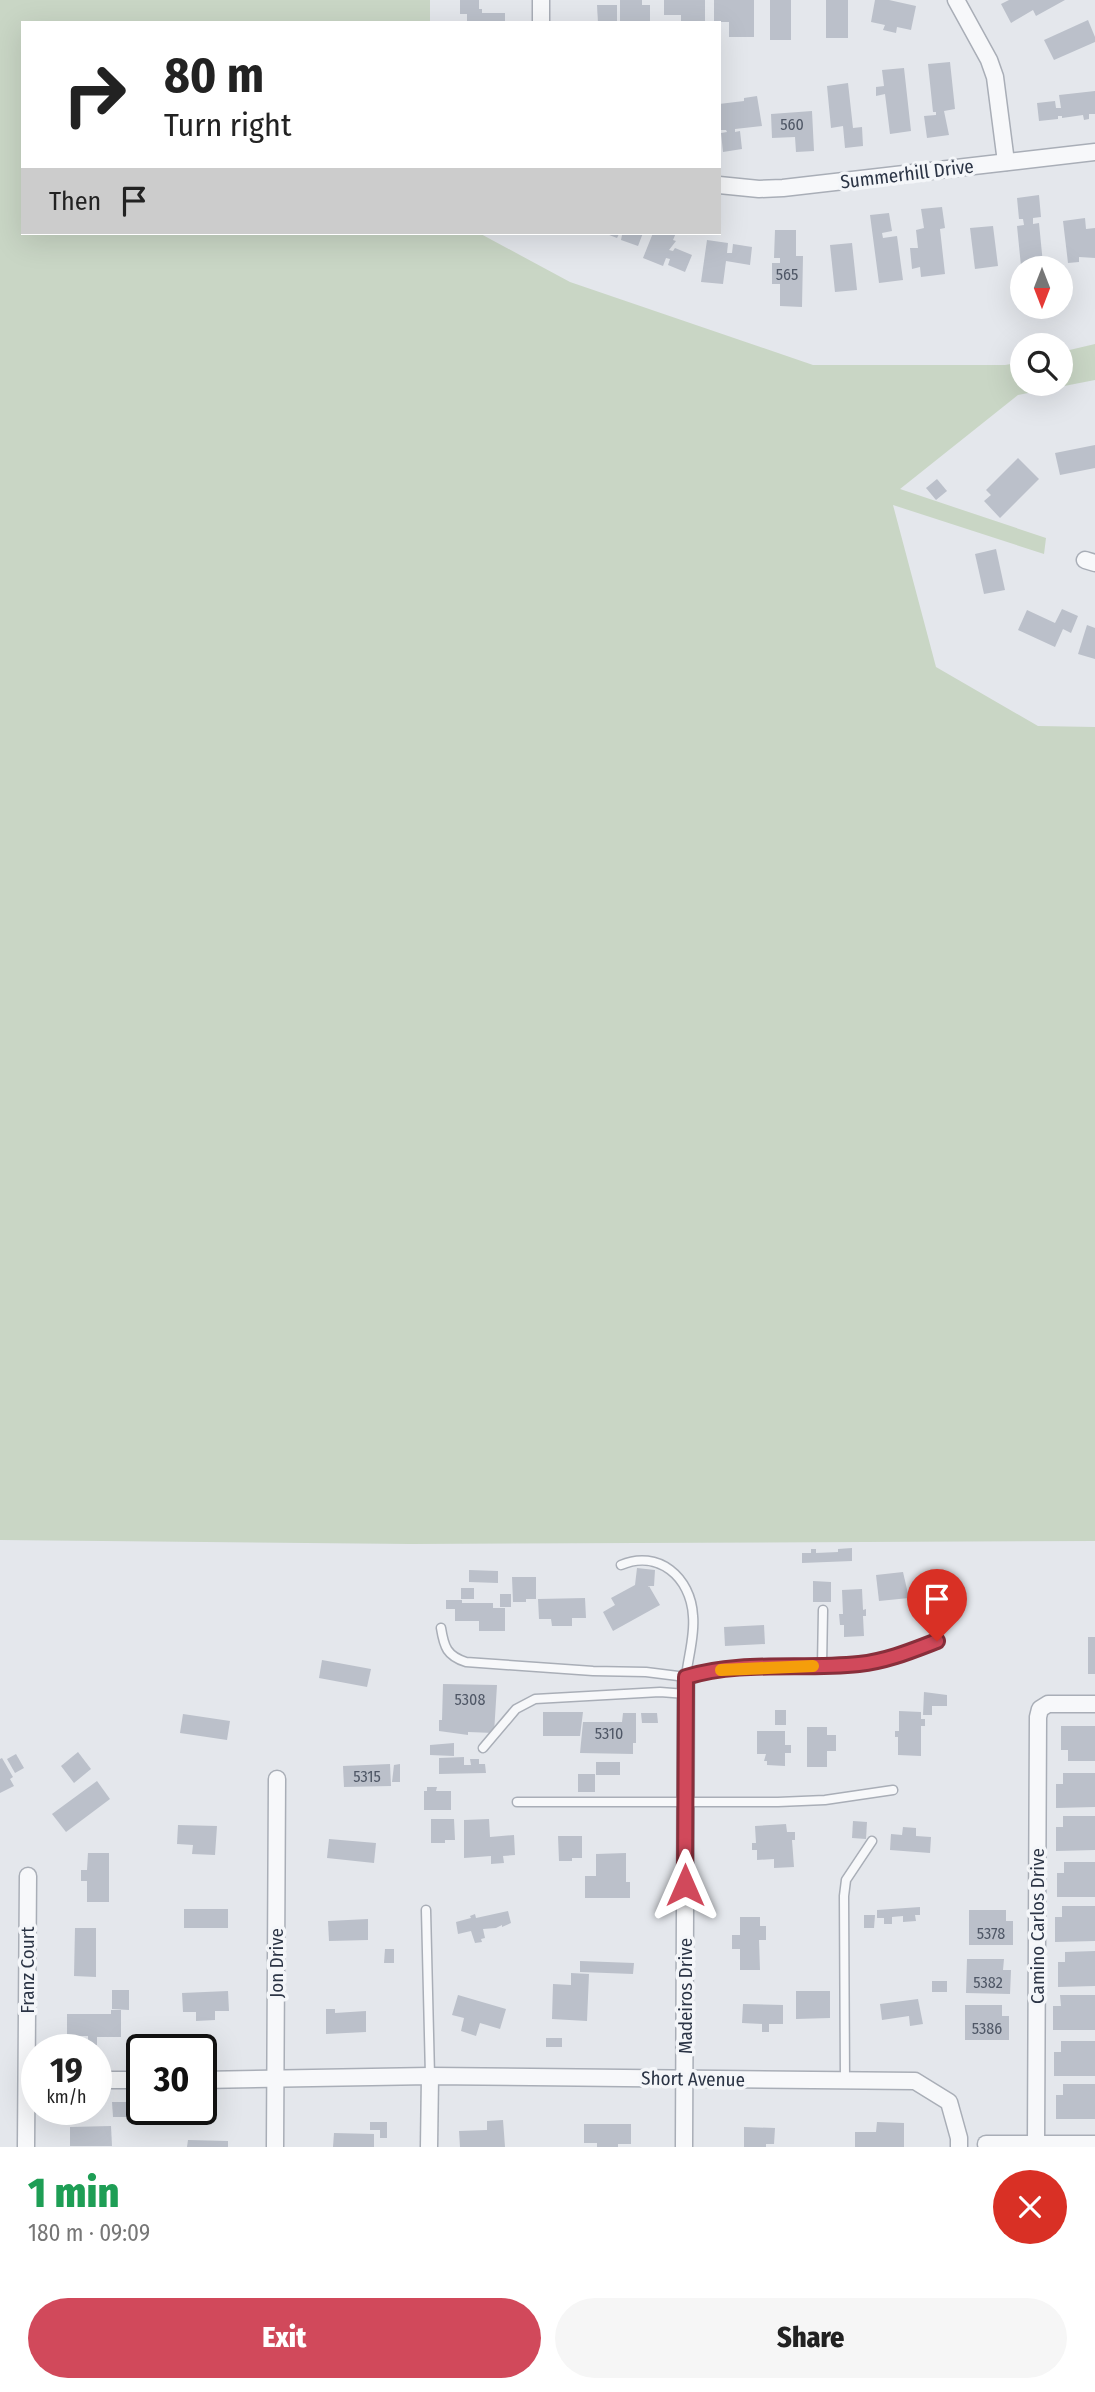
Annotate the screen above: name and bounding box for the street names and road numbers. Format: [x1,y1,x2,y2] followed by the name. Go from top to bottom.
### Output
[839,154,975,194] street label: Summerhill Drive
[1026,1848,1049,2004] street label: Camino Carlos Drive
[16,1926,39,2014] street label: Franz Court
[265,1928,288,1998] street label: Jon Drive
[674,1938,697,2054] street label: Madeiros Drive
[641,2067,745,2091] street label: Short Avenue

